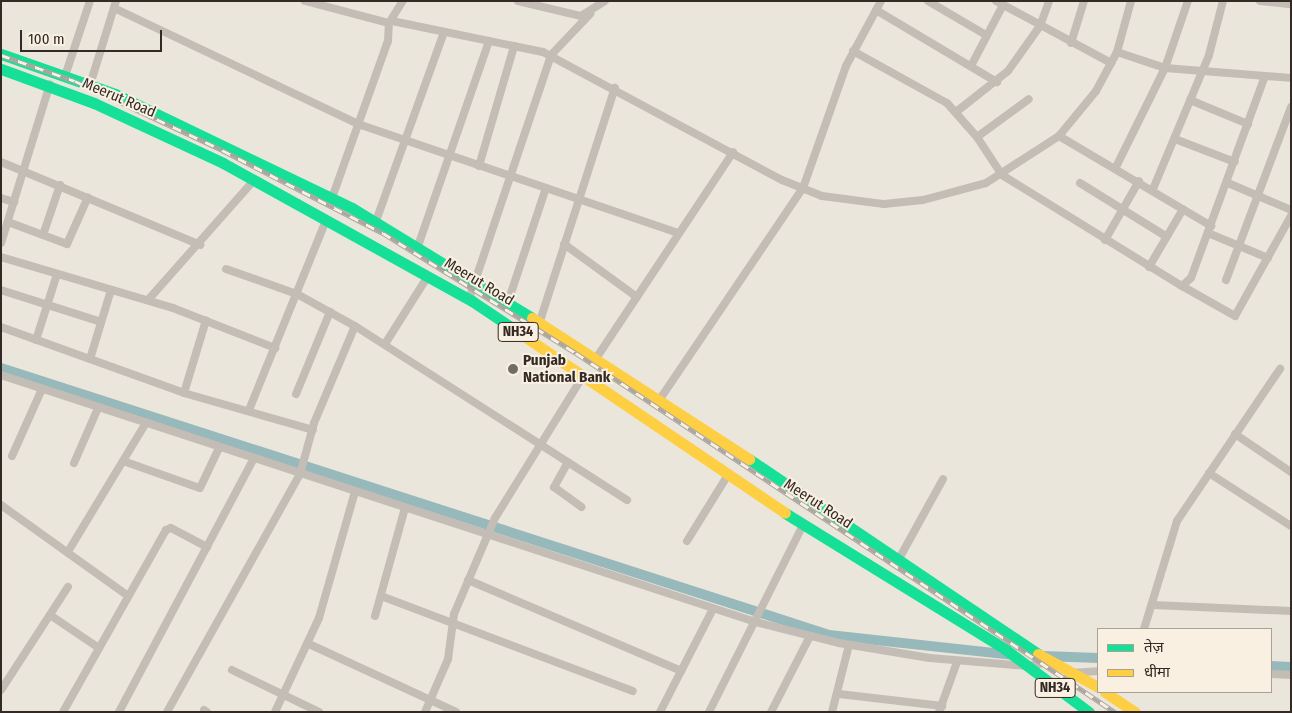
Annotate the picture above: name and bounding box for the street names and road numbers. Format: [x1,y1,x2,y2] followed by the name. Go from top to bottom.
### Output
[80,74,158,122] street label: Meerut Road
[441,254,517,310] street label: Meerut Road
[497,321,539,344] road number: NH34
[780,475,856,533] street label: Meerut Road
[1034,676,1076,700] road number: NH34

